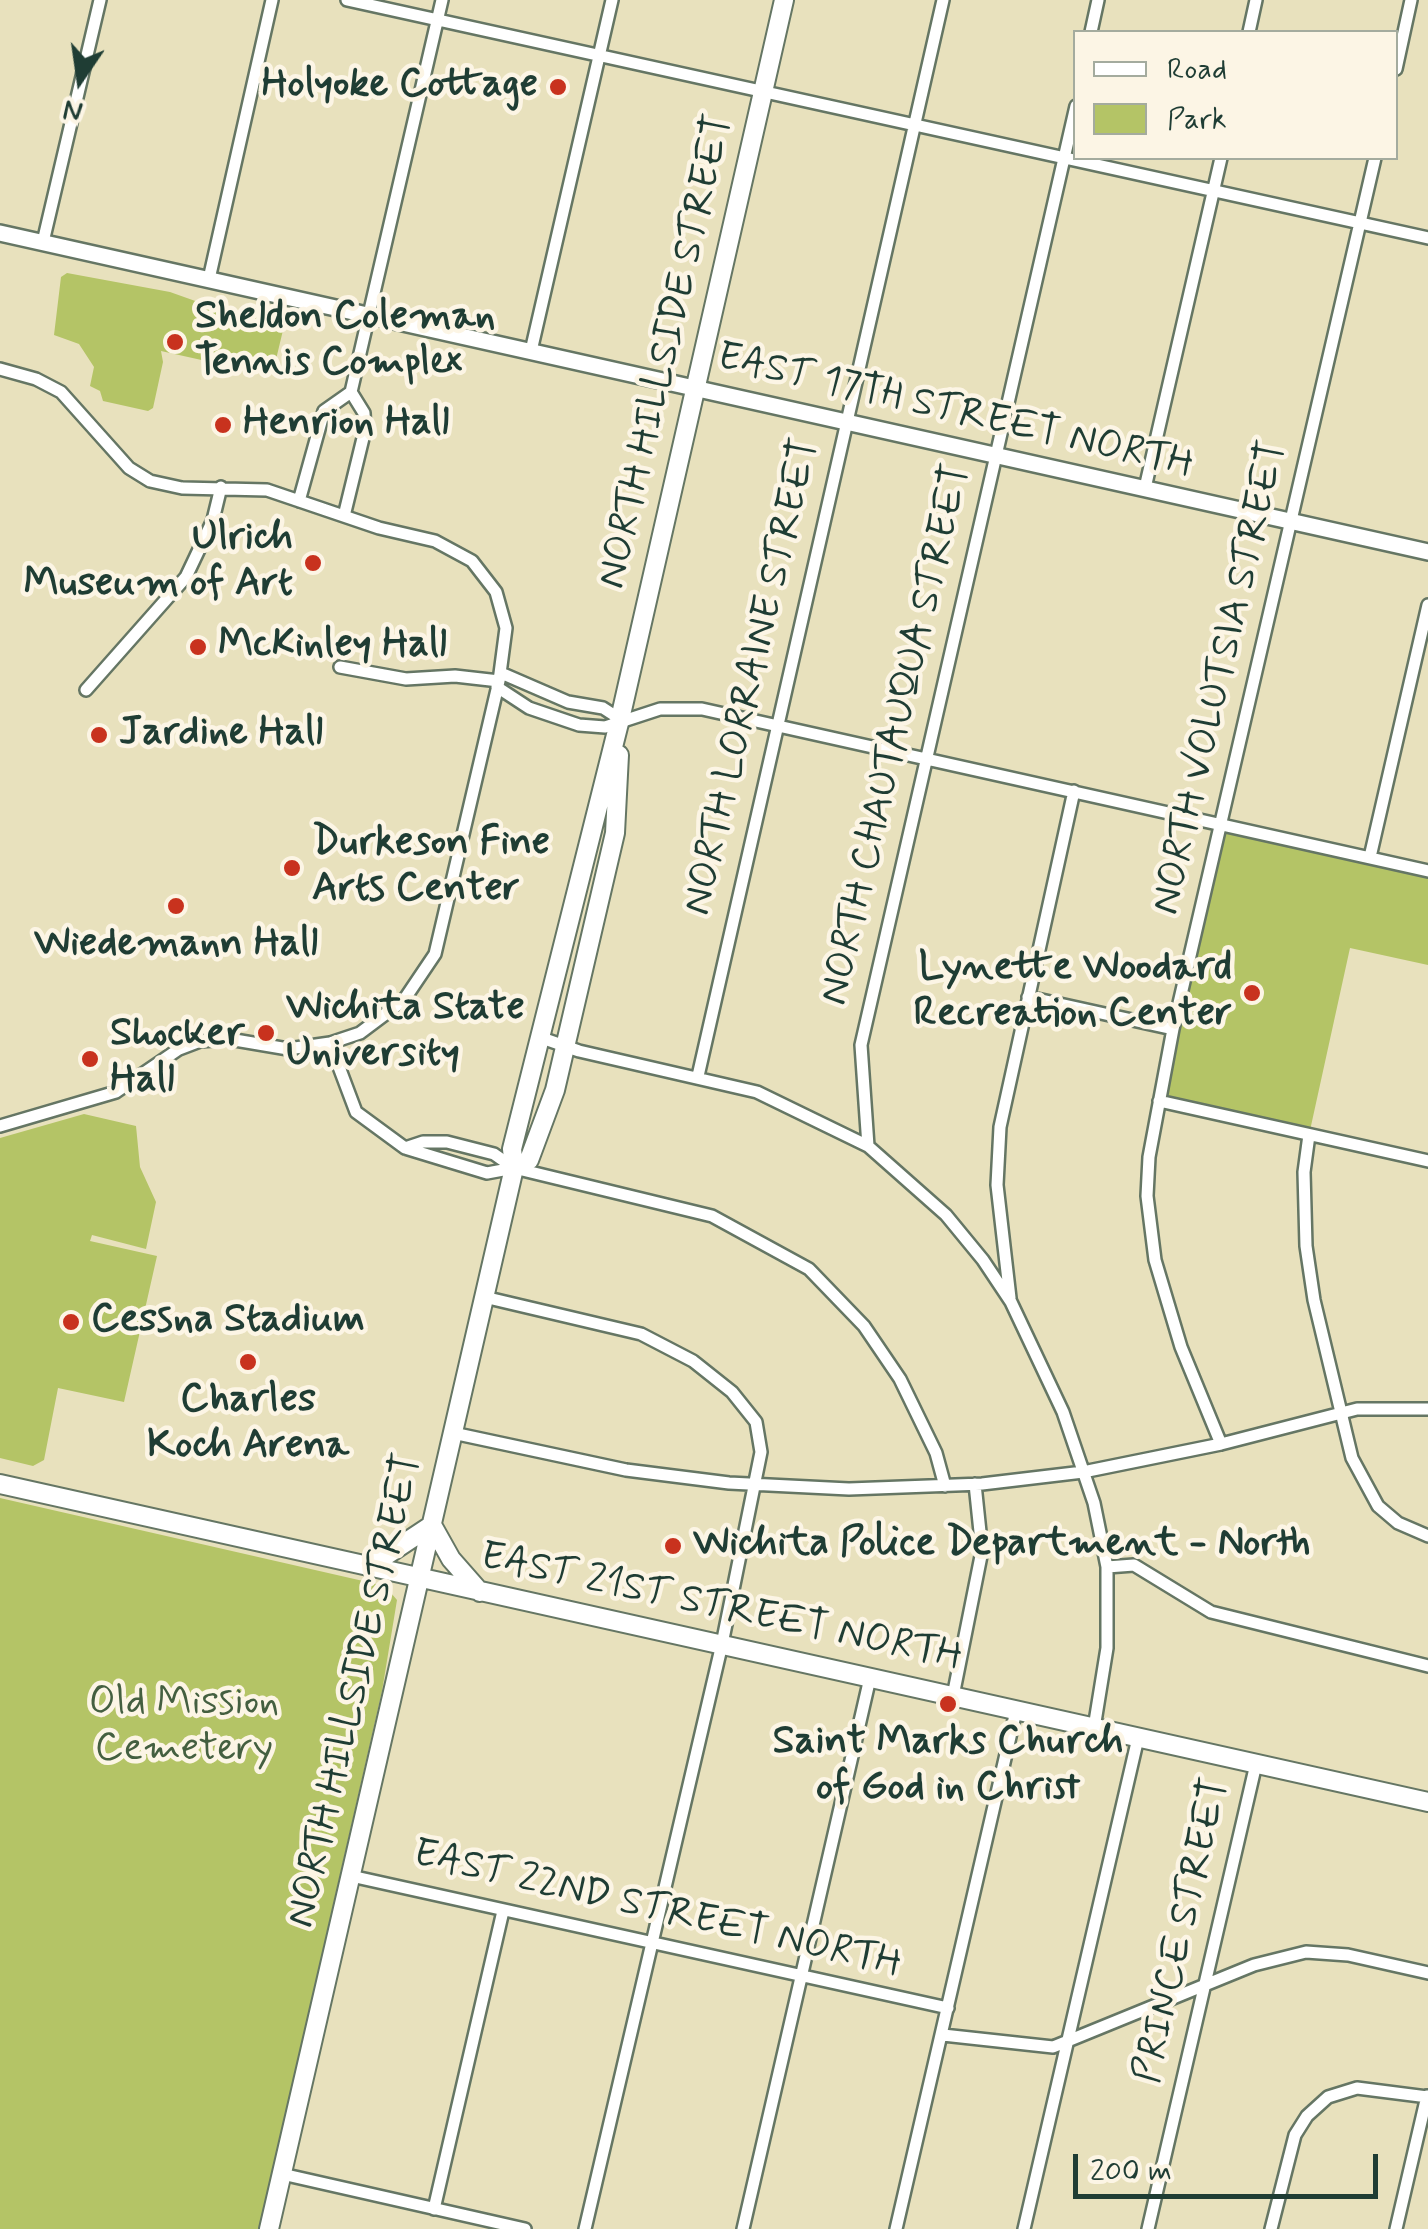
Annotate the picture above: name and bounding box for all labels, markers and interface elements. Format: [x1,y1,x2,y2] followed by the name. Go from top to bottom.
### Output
[30,30,130,130] north arrow
[1073,30,1398,160] legend
[1167,50,1227,89] text: Road
[261,63,538,111] place label: Holyoke Cottage
[547,76,569,98] marker: Holyoke Cottage
[60,90,86,130] text: N
[1167,100,1227,139] text: Park
[590,110,746,594] street label: NORTH HILLSIDE STREET
[195,295,495,389] place label: Sheldon Coleman Tennis Complex
[164,331,186,353] marker: Sheldon Coleman Tennis Complex
[712,335,1198,491] street label: EAST 17TH STREET NORTH
[243,401,449,449] place label: Henrion Hall
[212,414,234,436] marker: Henrion Hall
[676,434,832,920] street label: NORTH LORRAINE STREET
[1144,436,1300,920] street label: NORTH VOLUTSIA STREET
[812,460,984,1010] street label: NORTH CHAUTAUQUA STREET
[24,516,293,610] place label: Ulrich Museum of Art
[302,552,324,574] marker: Ulrich Museum of Art
[218,623,447,671] place label: McKinley Hall
[187,636,209,658] marker: McKinley Hall
[119,711,323,759] place label: Jardine Hall
[88,724,110,746] marker: Jardine Hall
[312,821,550,915] place label: Durkeson Fine Arts Center
[281,857,303,879] marker: Durkeson Fine Arts Center
[165,895,187,917] marker: Wiedemann Hall
[34,922,318,970] place label: Wiedemann Hall
[914,946,1232,1040] place label: Lynette Woodard Recreation Center
[1241,982,1263,1004] marker: Lynette Woodard Recreation Center
[286,986,525,1080] place label: Wichita State University
[110,1012,244,1106] place label: Shocker Hall
[255,1022,277,1044] marker: Wichita State University
[79,1048,101,1070] marker: Shocker Hall
[91,1298,365,1346] place label: Cessna Stadium
[60,1311,82,1333] marker: Cessna Stadium
[237,1351,259,1373] marker: Charles Koch Arena
[147,1378,349,1472] place label: Charles Koch Arena
[279,1449,435,1933] street label: NORTH HILLSIDE STREET
[693,1522,1311,1570] place label: Wichita Police Department - North
[476,1534,966,1684] street label: EAST 21ST STREET NORTH
[662,1535,684,1557] marker: Wichita Police Department - North
[89,1681,279,1775] park label: Old Mission Cemetery
[937,1693,959,1715] marker: Saint Marks Church of God in Christ
[773,1720,1123,1814] place label: Saint Marks Church of God in Christ
[1126,1774,1242,2088] street label: PRINCE STREET
[408,1831,906,1991] street label: EAST 22ND STREET NORTH
[1078,2134,1383,2196] scale bar
[1090,2152,1172,2191] text: 200 m

